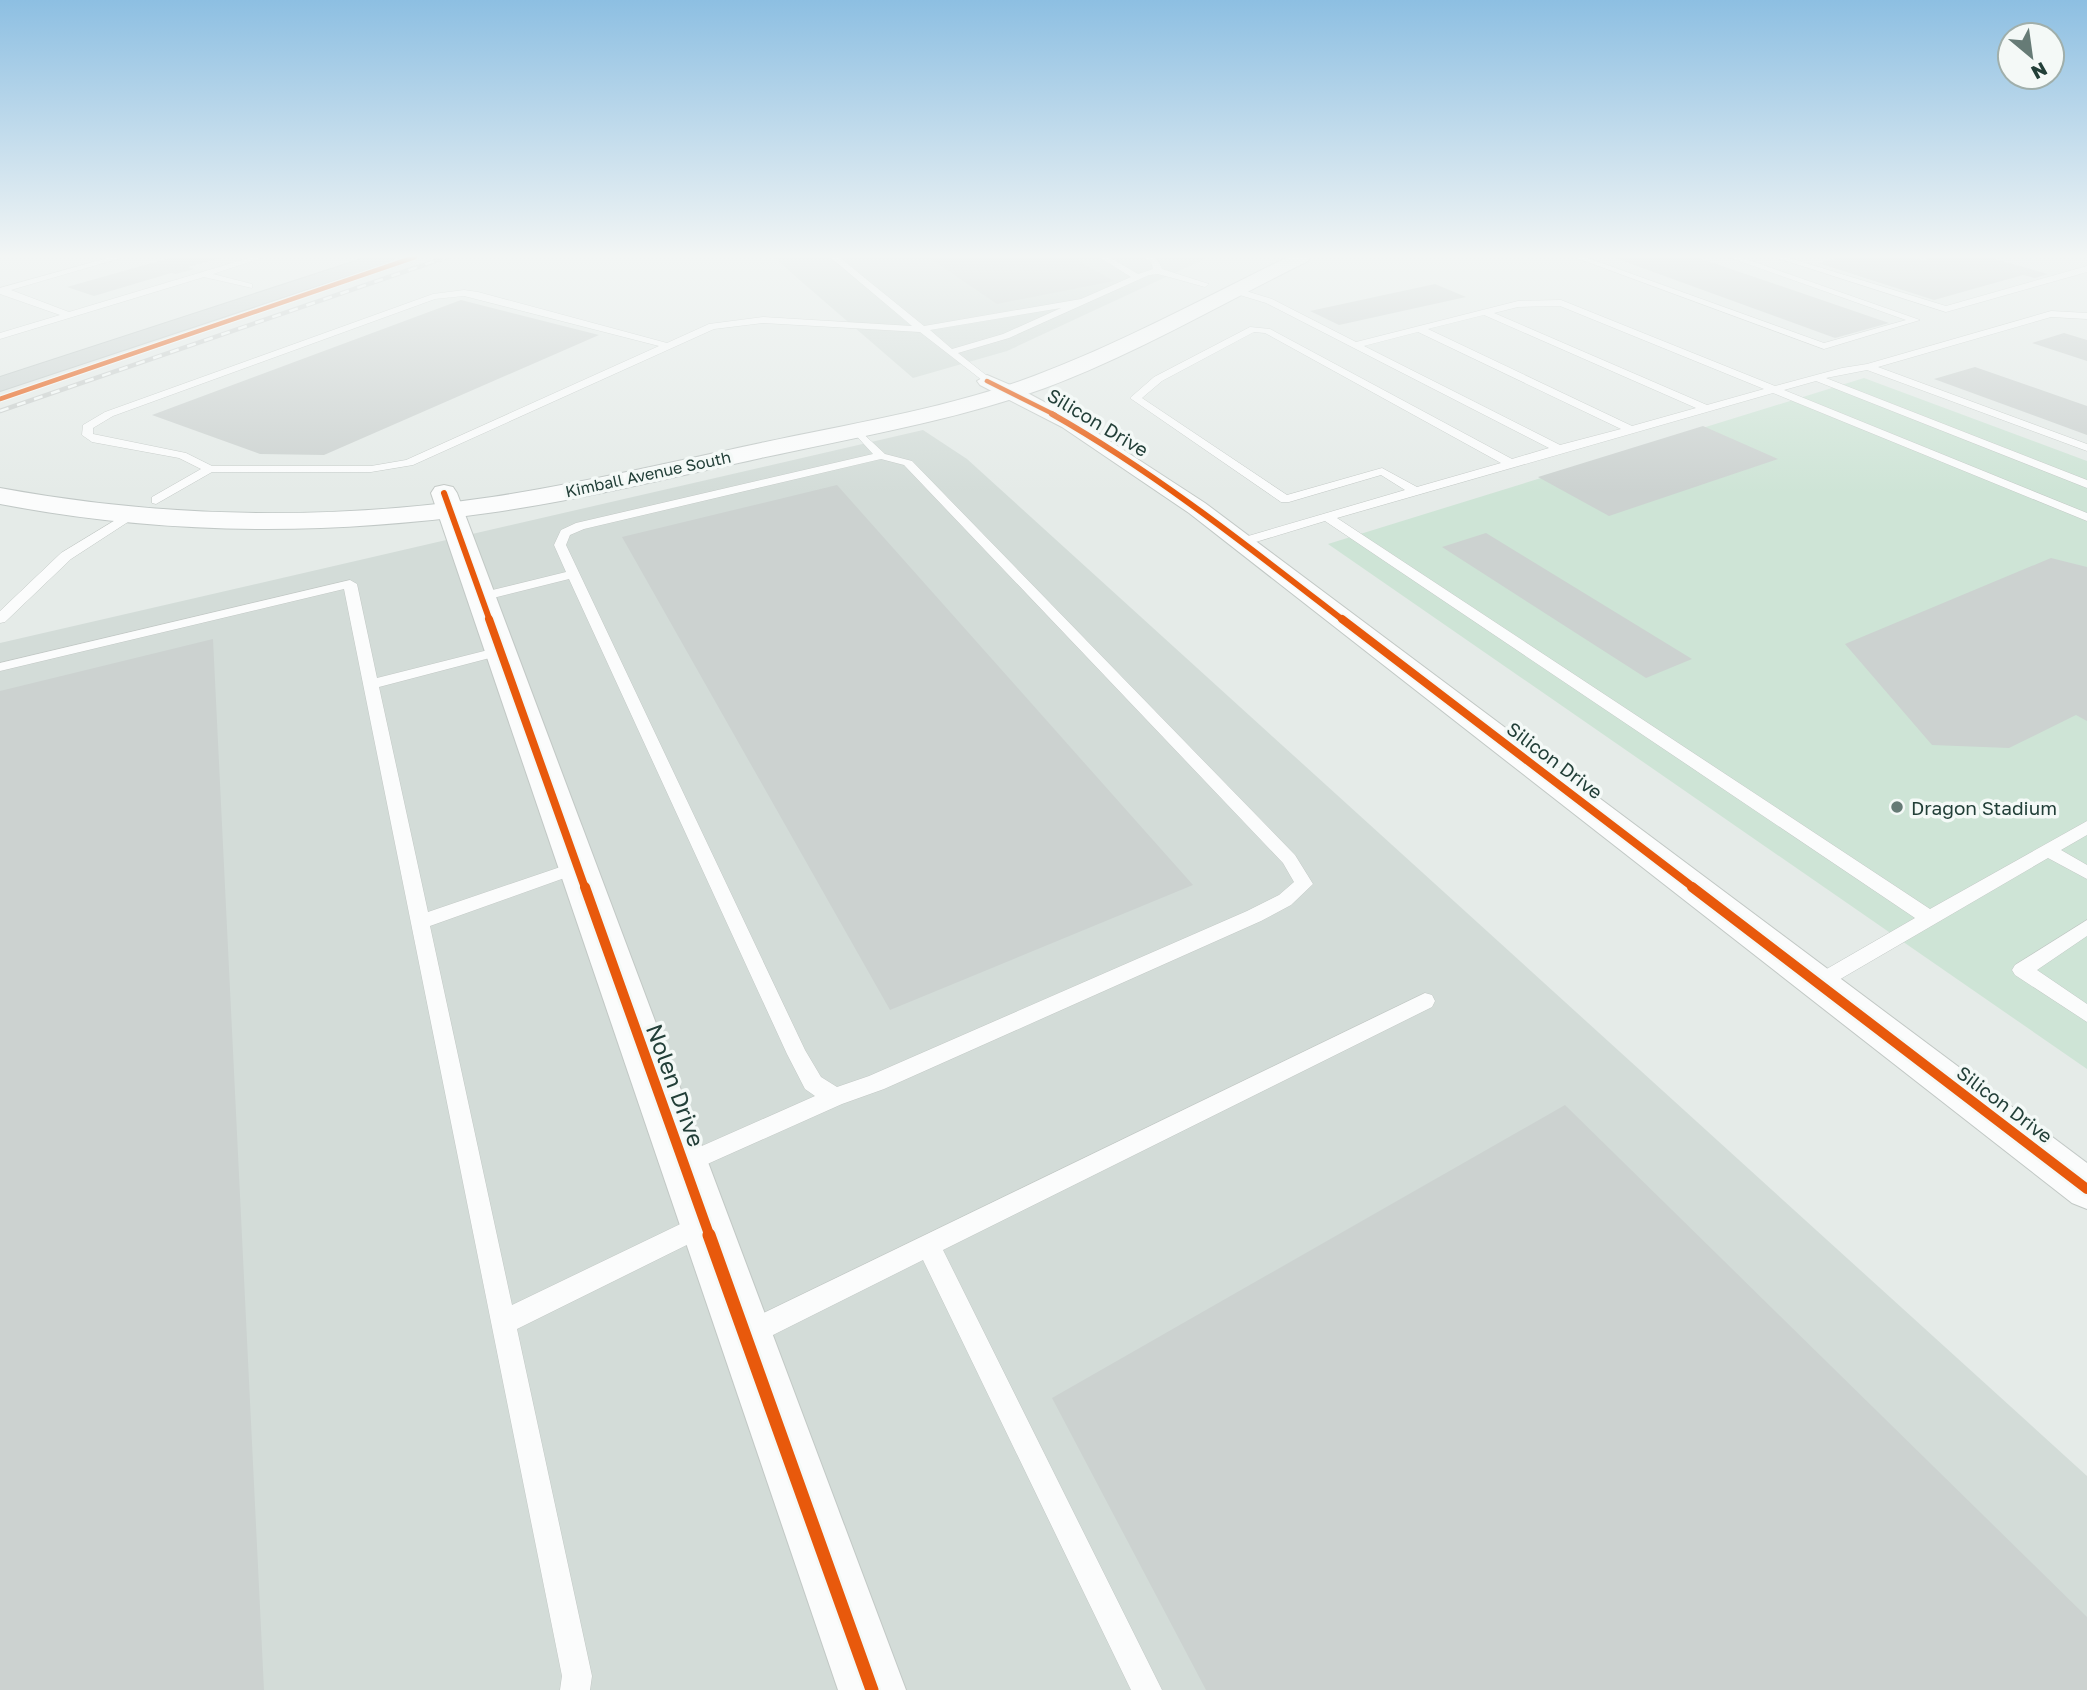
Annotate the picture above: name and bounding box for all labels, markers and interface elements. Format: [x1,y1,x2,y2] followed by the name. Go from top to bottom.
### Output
[1996,21,2066,91] north arrow
[2028,58,2051,85] text: N
[1043,383,1153,461] street label: Silicon Drive
[563,447,733,501] street label: Kimball Avenue South
[1503,717,1607,803] street label: Silicon Drive
[1911,796,2057,819] place label: Dragon Stadium
[1889,799,1905,815] marker: Dragon Stadium
[641,1020,711,1150] street label: Nolen Drive
[1953,1061,2057,1147] street label: Silicon Drive

